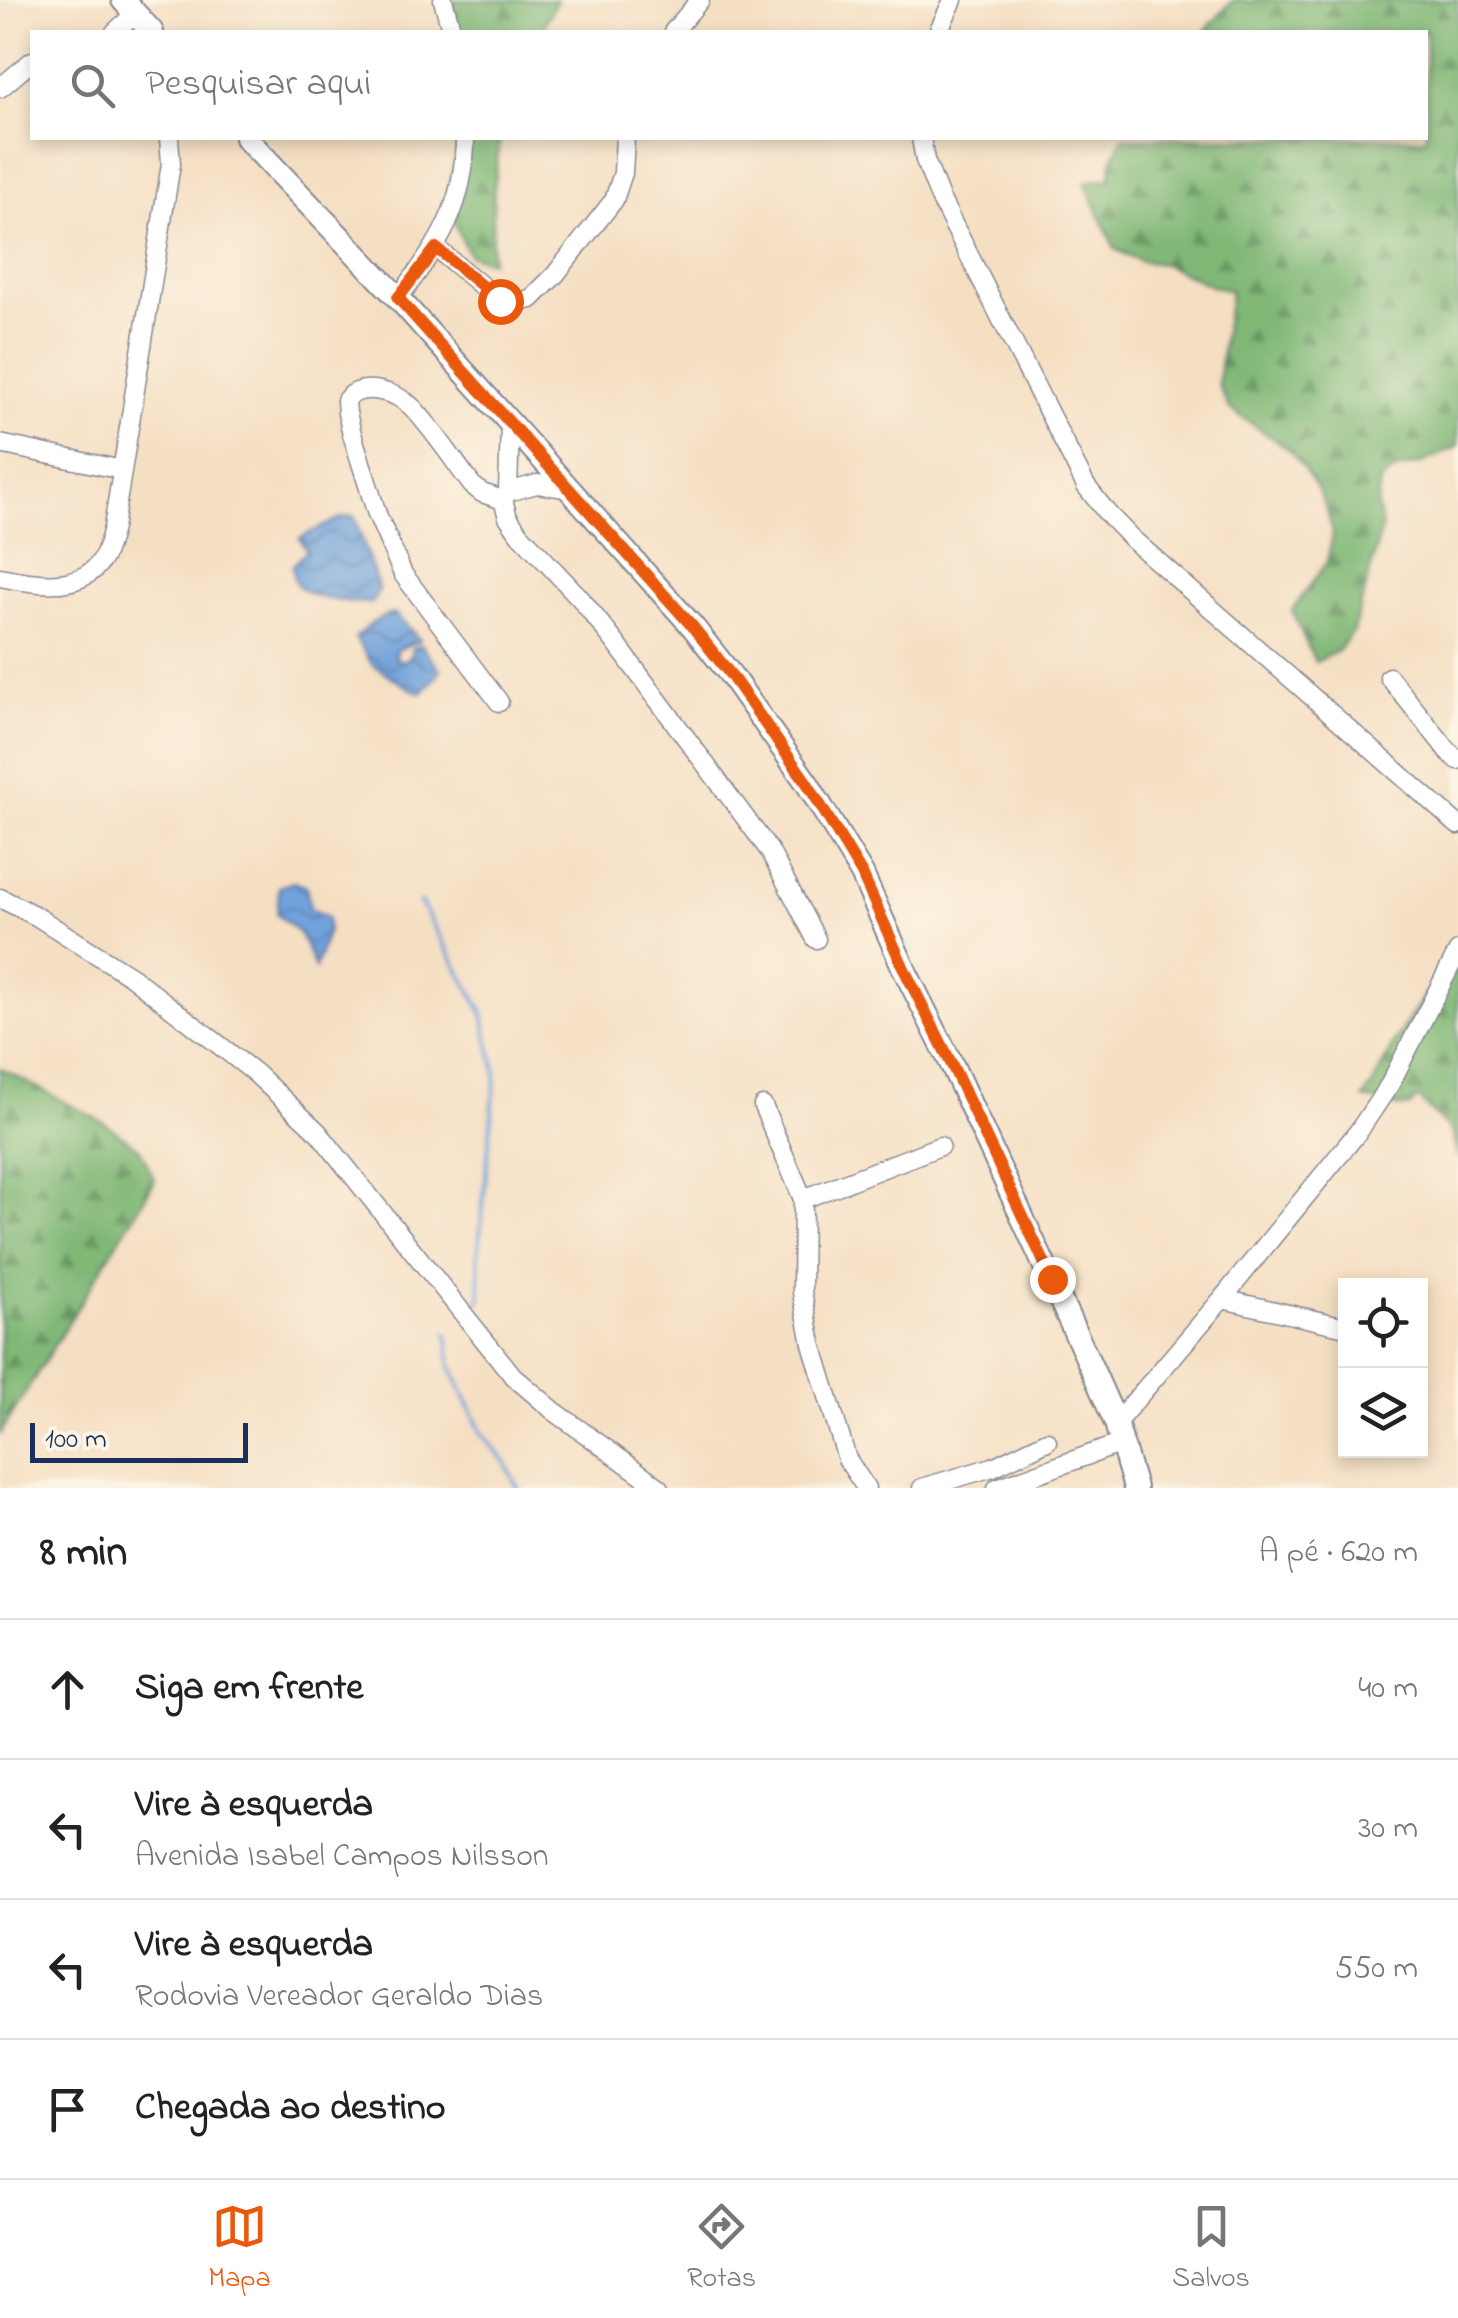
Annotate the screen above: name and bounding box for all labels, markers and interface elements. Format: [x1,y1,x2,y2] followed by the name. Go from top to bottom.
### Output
[30,30,1428,140] search box
[145,57,371,113] text: Pesquisar aqui
[65,58,120,113] icon: search
[478,279,524,325] route start
[1030,1257,1076,1303] route end
[1338,1278,1428,1458] map controls
[1338,1278,1428,1368] button: locate
[1338,1368,1428,1458] button: layers
[30,1418,248,1462] scale bar
[45,1420,107,1461] text: 100 m
[40,1523,127,1584] text: 8 min
[1259,1530,1418,1577] text: A pé · 620 m
[135,1661,363,1717] text: Siga em frente
[40,1662,95,1717] icon: ahead
[1358,1666,1418,1713] text: 40 m
[135,1778,373,1834] text: Vire à esquerda
[40,1802,95,1857] icon: left
[1358,1806,1418,1853] text: 30 m
[135,1834,549,1881] text: Avenida Isabel Campos Nilsson
[135,1918,373,1974] text: Vire à esquerda
[40,1942,95,1997] icon: left
[1335,1946,1418,1993] text: 550 m
[135,1974,543,2021] text: Rodovia Vereador Geraldo Dias
[135,2081,446,2137] text: Chegada ao destino
[40,2082,95,2137] icon: arrive
[208,2199,271,2300] tab: Mapa
[687,2199,756,2300] tab: Rotas
[1172,2199,1250,2300] tab: Salvos

